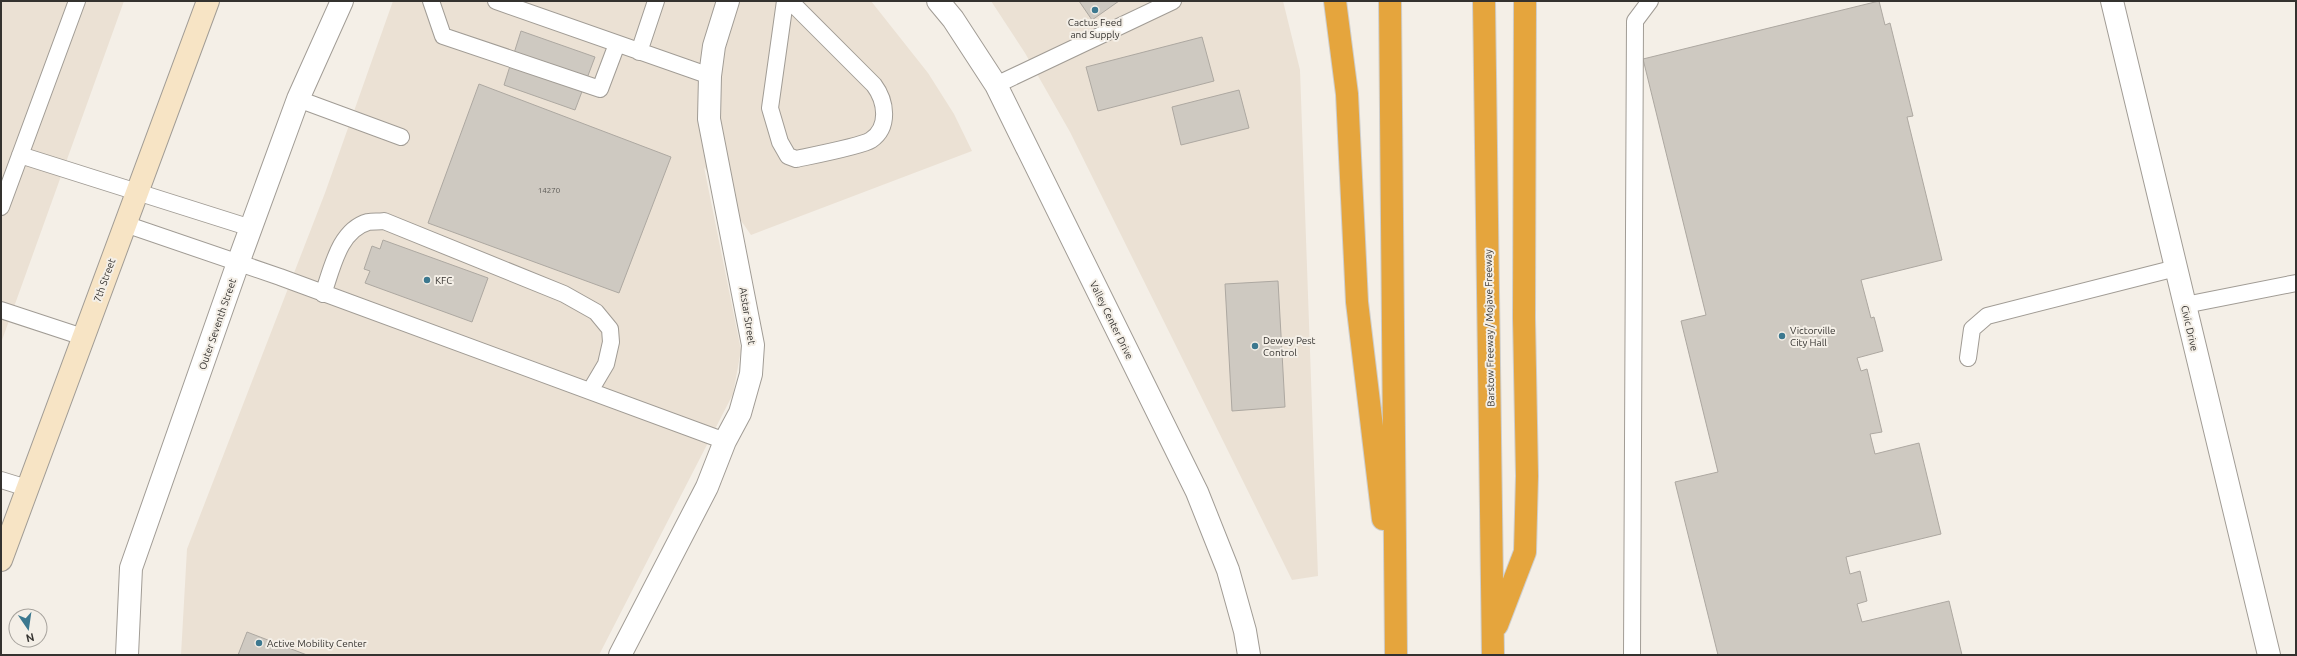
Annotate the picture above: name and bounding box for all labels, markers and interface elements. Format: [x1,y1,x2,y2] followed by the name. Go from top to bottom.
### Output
[1090,5,1100,15] marker: Cactus Feed and Supply
[1068,17,1122,40] place label: Cactus Feed and Supply
[538,186,561,195] house number: 14270
[1483,249,1496,407] street label: Barstow Freeway / Mojave Freeway
[92,257,117,303] street label: 7th Street
[422,275,432,285] marker: KFC
[435,275,452,286] place label: KFC
[197,277,238,371] street label: Outer Seventh Street
[1088,279,1135,361] street label: Valley Center Drive
[738,287,757,346] street label: Atstar Street
[2179,304,2200,352] street label: Civic Drive
[1790,325,1836,348] place label: Victorville City Hall
[1777,331,1787,341] marker: Victorville City Hall
[1263,335,1316,358] place label: Dewey Pest Control
[1250,341,1260,351] marker: Dewey Pest Control
[8,608,48,648] north arrow
[25,631,36,645] text: N
[254,638,264,648] marker: Active Mobility Center
[267,638,367,649] place label: Active Mobility Center

